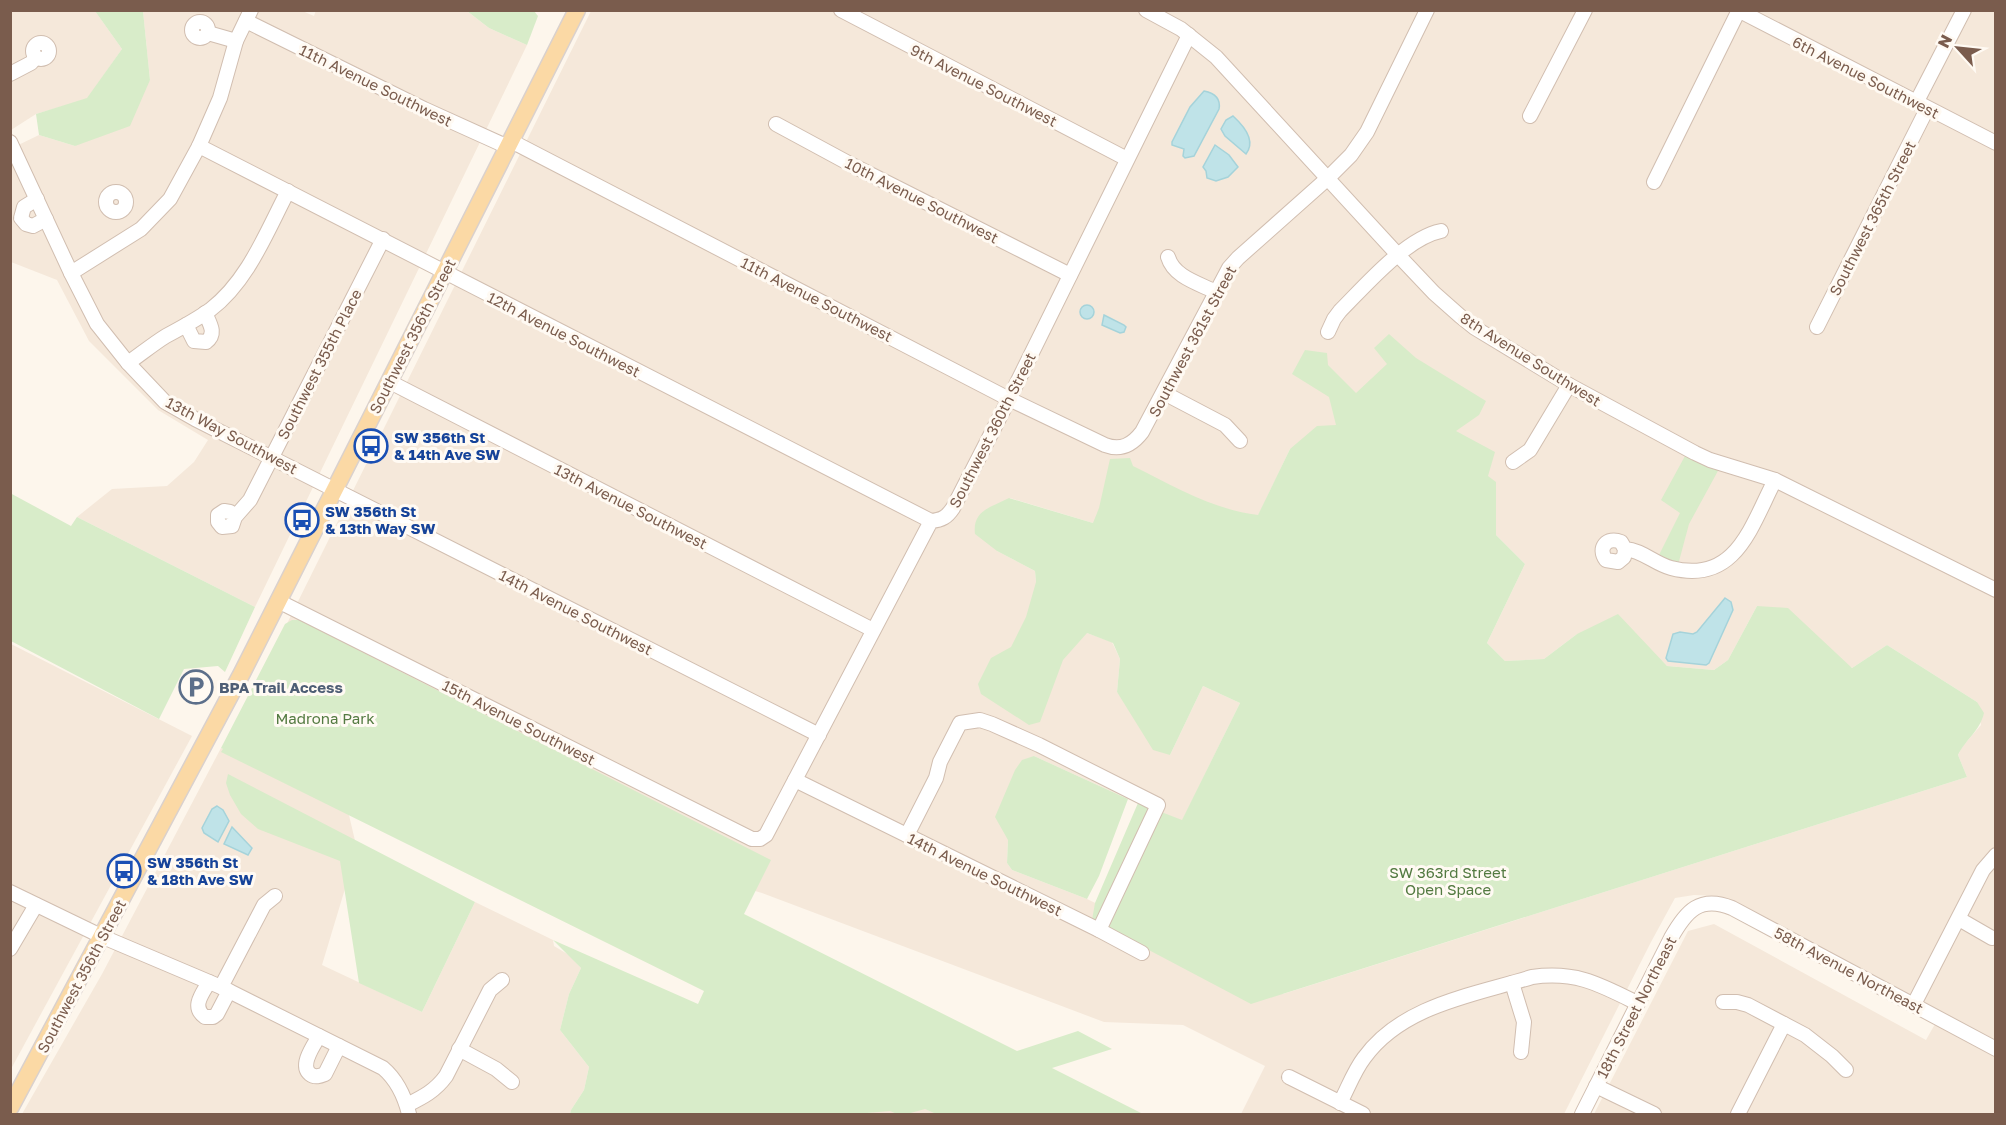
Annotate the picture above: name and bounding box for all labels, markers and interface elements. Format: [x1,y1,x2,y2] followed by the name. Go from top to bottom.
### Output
[1928,18,1988,78] north arrow
[1933,31,1956,51] text: N
[1790,32,1942,122] street label: 6th Avenue Southwest
[297,40,455,130] street label: 11th Avenue Southwest
[908,40,1060,130] street label: 9th Avenue Southwest
[1825,138,1919,298] street label: Southwest 365th Street
[842,153,1002,247] street label: 10th Avenue Southwest
[738,253,896,345] street label: 11th Avenue Southwest
[365,256,459,416] street label: Southwest 356th Street
[1145,262,1239,420] street label: Southwest 361st Street
[273,286,365,442] street label: Southwest 355th Place
[485,288,643,380] street label: 12th Avenue Southwest
[1457,308,1605,410] street label: 8th Avenue Southwest
[945,349,1039,511] street label: Southwest 360th Street
[163,393,301,477] street label: 13th Way Southwest
[353,428,389,464] bus stop icon: SW 356th St & 14th Ave SW
[394,428,500,463] place label: SW 356th St & 14th Ave SW
[552,460,710,552] street label: 13th Avenue Southwest
[284,502,320,538] bus stop icon: SW 356th St & 13th Way SW
[325,502,435,537] place label: SW 356th St & 13th Way SW
[496,566,656,658] street label: 14th Avenue Southwest
[178,669,214,705] parking icon: BPA Trail Access
[440,676,598,768] street label: 15th Avenue Southwest
[219,678,343,696] place label: BPA Trail Access
[275,709,375,727] park label: Madrona Park
[905,829,1065,919] street label: 14th Avenue Southwest
[106,853,142,889] bus stop icon: SW 356th St & 18th Ave SW
[147,853,254,888] place label: SW 356th St & 18th Ave SW
[1389,863,1507,898] park label: SW 363rd Street Open Space
[33,896,129,1056] street label: Southwest 356th Street
[1771,923,1927,1017] street label: 58th Avenue Northeast
[1592,933,1680,1081] street label: 18th Street Northeast

